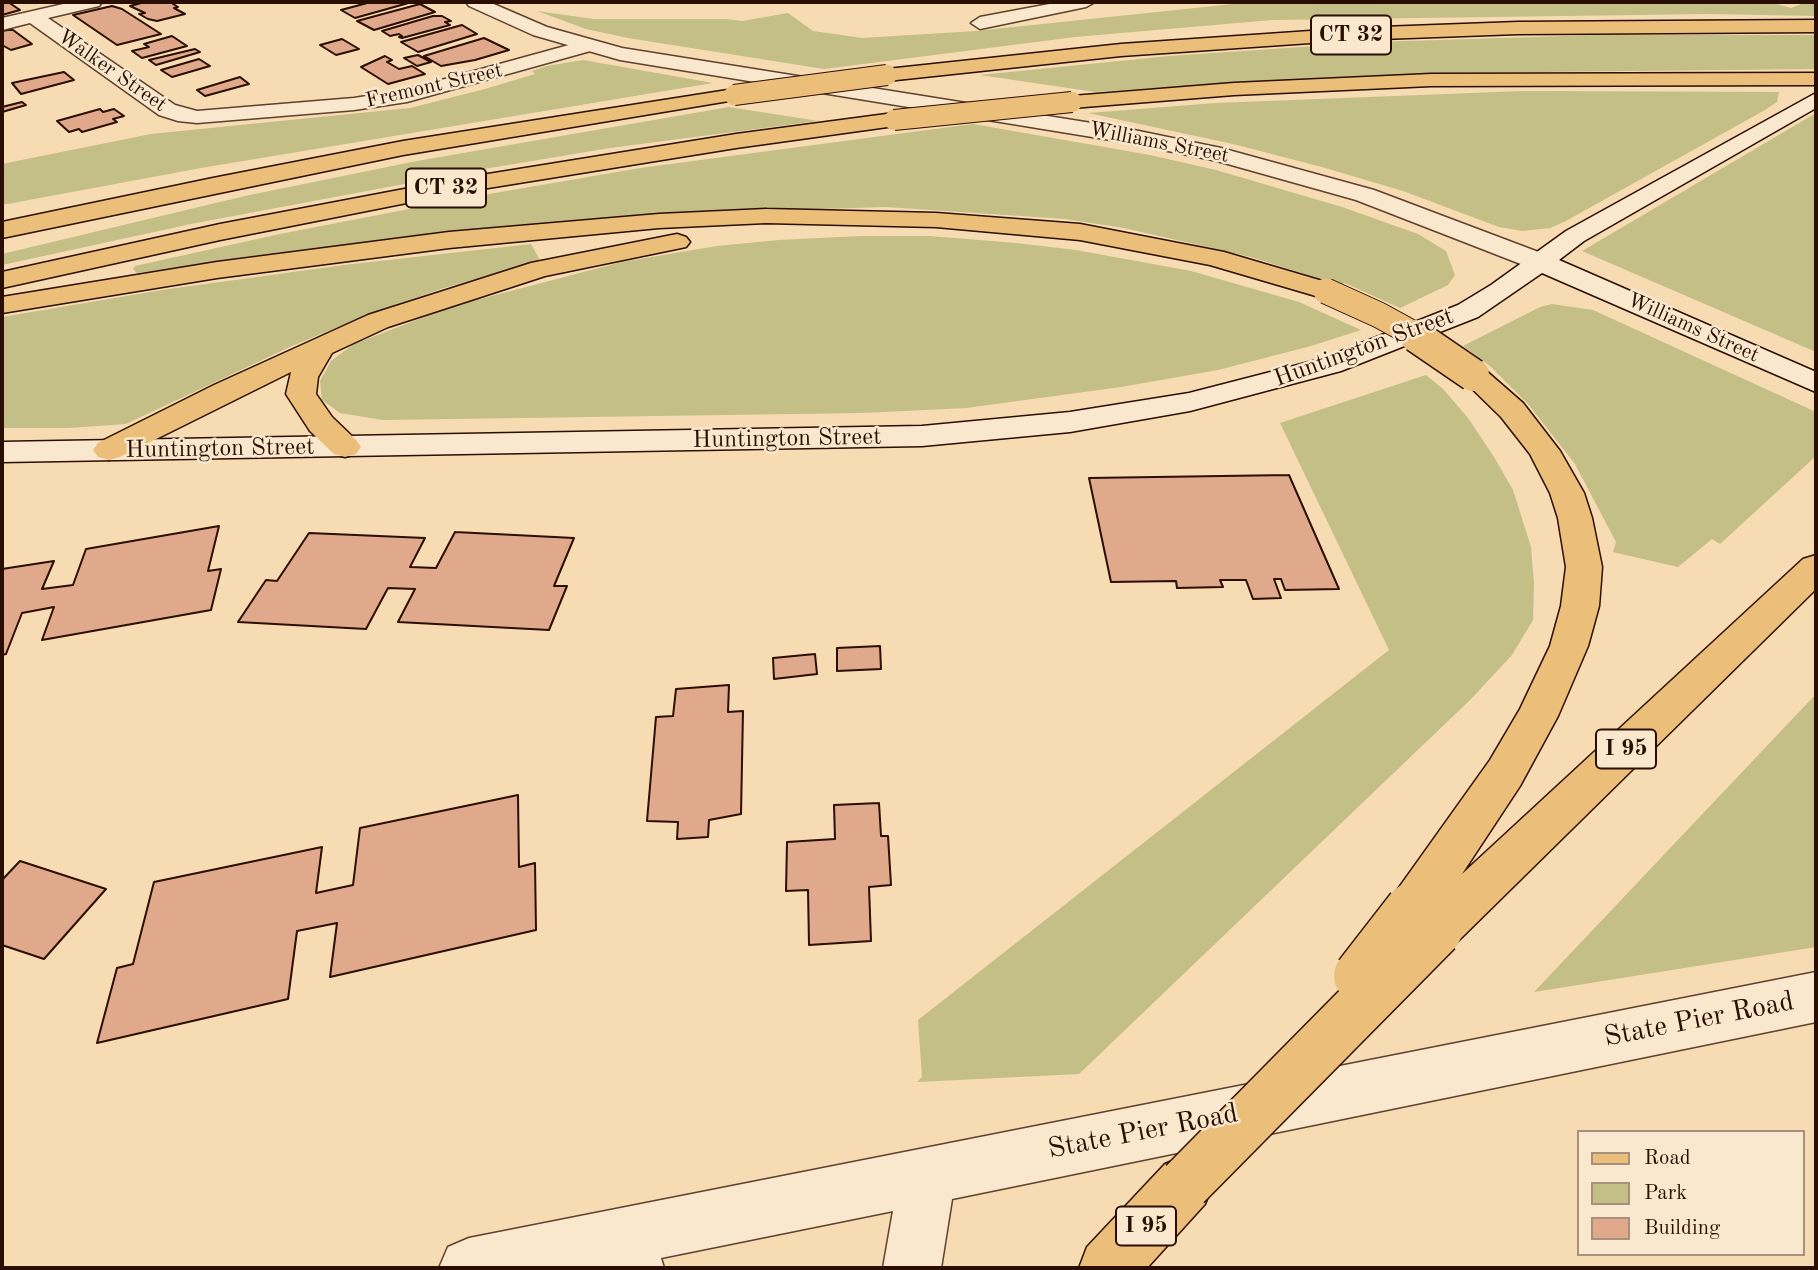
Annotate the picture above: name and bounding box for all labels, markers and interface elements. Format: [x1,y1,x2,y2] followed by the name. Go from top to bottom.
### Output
[1311,16,1391,54] road number: CT 32
[53,24,171,118] street label: Walker Street
[363,58,505,114] street label: Fremont Street
[1087,117,1231,169] street label: Williams Street
[406,168,486,208] road number: CT 32
[1623,288,1763,368] street label: Williams Street
[1270,302,1458,394] street label: Huntington Street
[692,423,882,455] street label: Huntington Street
[125,433,315,465] street label: Huntington Street
[1596,730,1656,768] road number: I 95
[1601,985,1797,1055] street label: State Pier Road
[1045,1097,1241,1167] street label: State Pier Road
[1576,1130,1804,1256] legend
[1644,1148,1691,1169] text: Road
[1644,1183,1687,1204] text: Park
[1116,1206,1176,1246] road number: I 95
[1644,1218,1720,1239] text: Building

